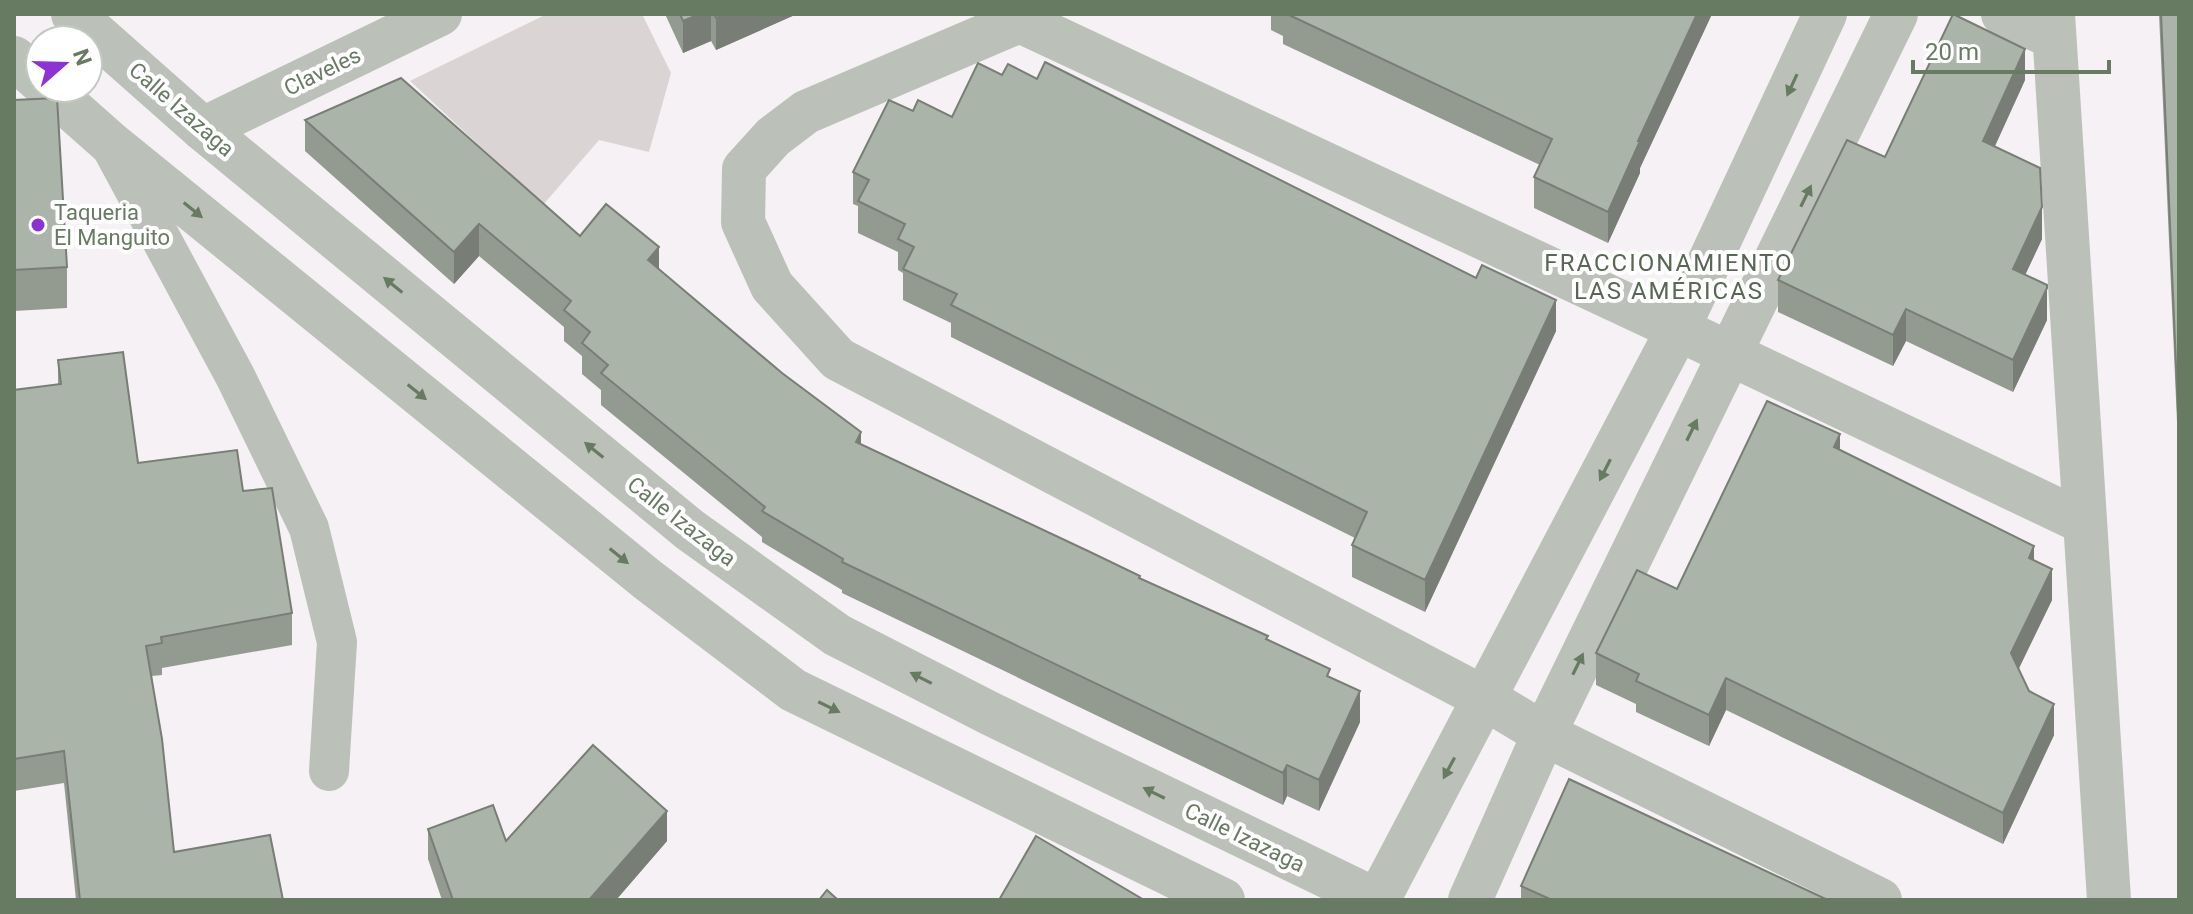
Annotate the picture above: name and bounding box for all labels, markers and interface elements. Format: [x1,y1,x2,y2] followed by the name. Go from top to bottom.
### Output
[24,24,104,104] north arrow
[1913,24,2109,74] scale bar
[1925,38,1979,66] text: 20 m
[280,42,365,101] street label: Claveles
[68,46,97,69] text: N
[124,57,239,162] street label: Calle Izazaga
[1785,73,1799,96] one-way arrow
[1799,185,1813,208] one-way arrow
[54,200,170,250] place label: Taqueria El Manguito
[183,202,203,218] one-way arrow
[29,216,47,234] marker: Taqueria El Manguito
[1544,249,1794,305] district label: FRACCIONAMIENTO LAS AMÉRICAS
[383,277,403,294] one-way arrow
[407,383,427,400] one-way arrow
[1685,418,1698,441] one-way arrow
[583,442,604,459] one-way arrow
[1599,458,1612,481] one-way arrow
[623,471,741,571] street label: Calle Izazaga
[608,547,628,564] one-way arrow
[1571,652,1585,675] one-way arrow
[909,671,932,685] one-way arrow
[818,701,841,714] one-way arrow
[1443,756,1456,779] one-way arrow
[1143,786,1166,800] one-way arrow
[1181,798,1309,877] street label: Calle Izazaga

